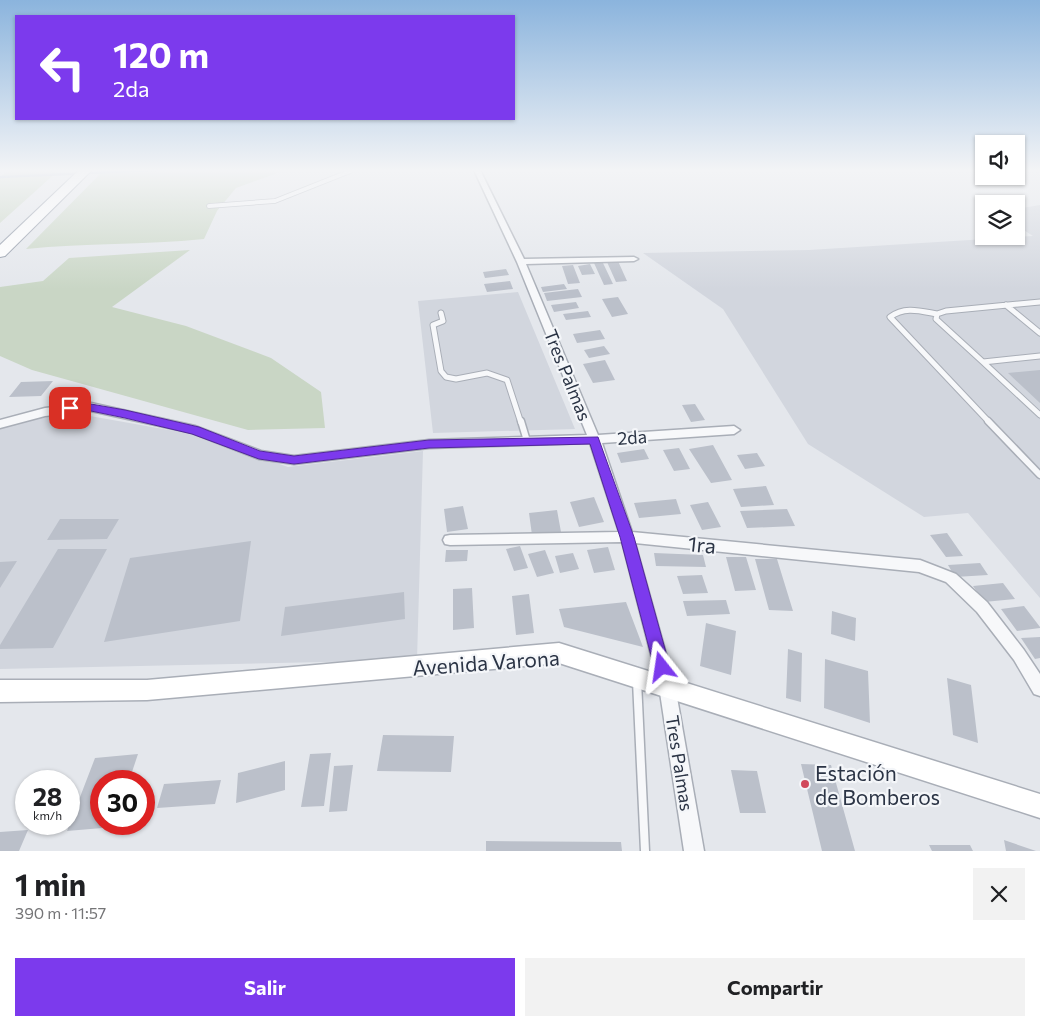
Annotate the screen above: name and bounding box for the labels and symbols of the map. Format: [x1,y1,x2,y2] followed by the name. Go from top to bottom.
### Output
[540,326,596,424] street label: Tres Palmas
[49,387,91,429] pin
[616,425,648,449] street label: 2da
[687,530,717,558] street label: 1ra
[635,640,687,692] position arrow
[411,644,561,680] street label: Avenida Varona
[662,714,698,812] street label: Tres Palmas
[815,760,940,809] place label: Estación de Bomberos
[90,770,155,835] speed limit sign: 30
[799,778,811,790] marker: Estación de Bomberos

